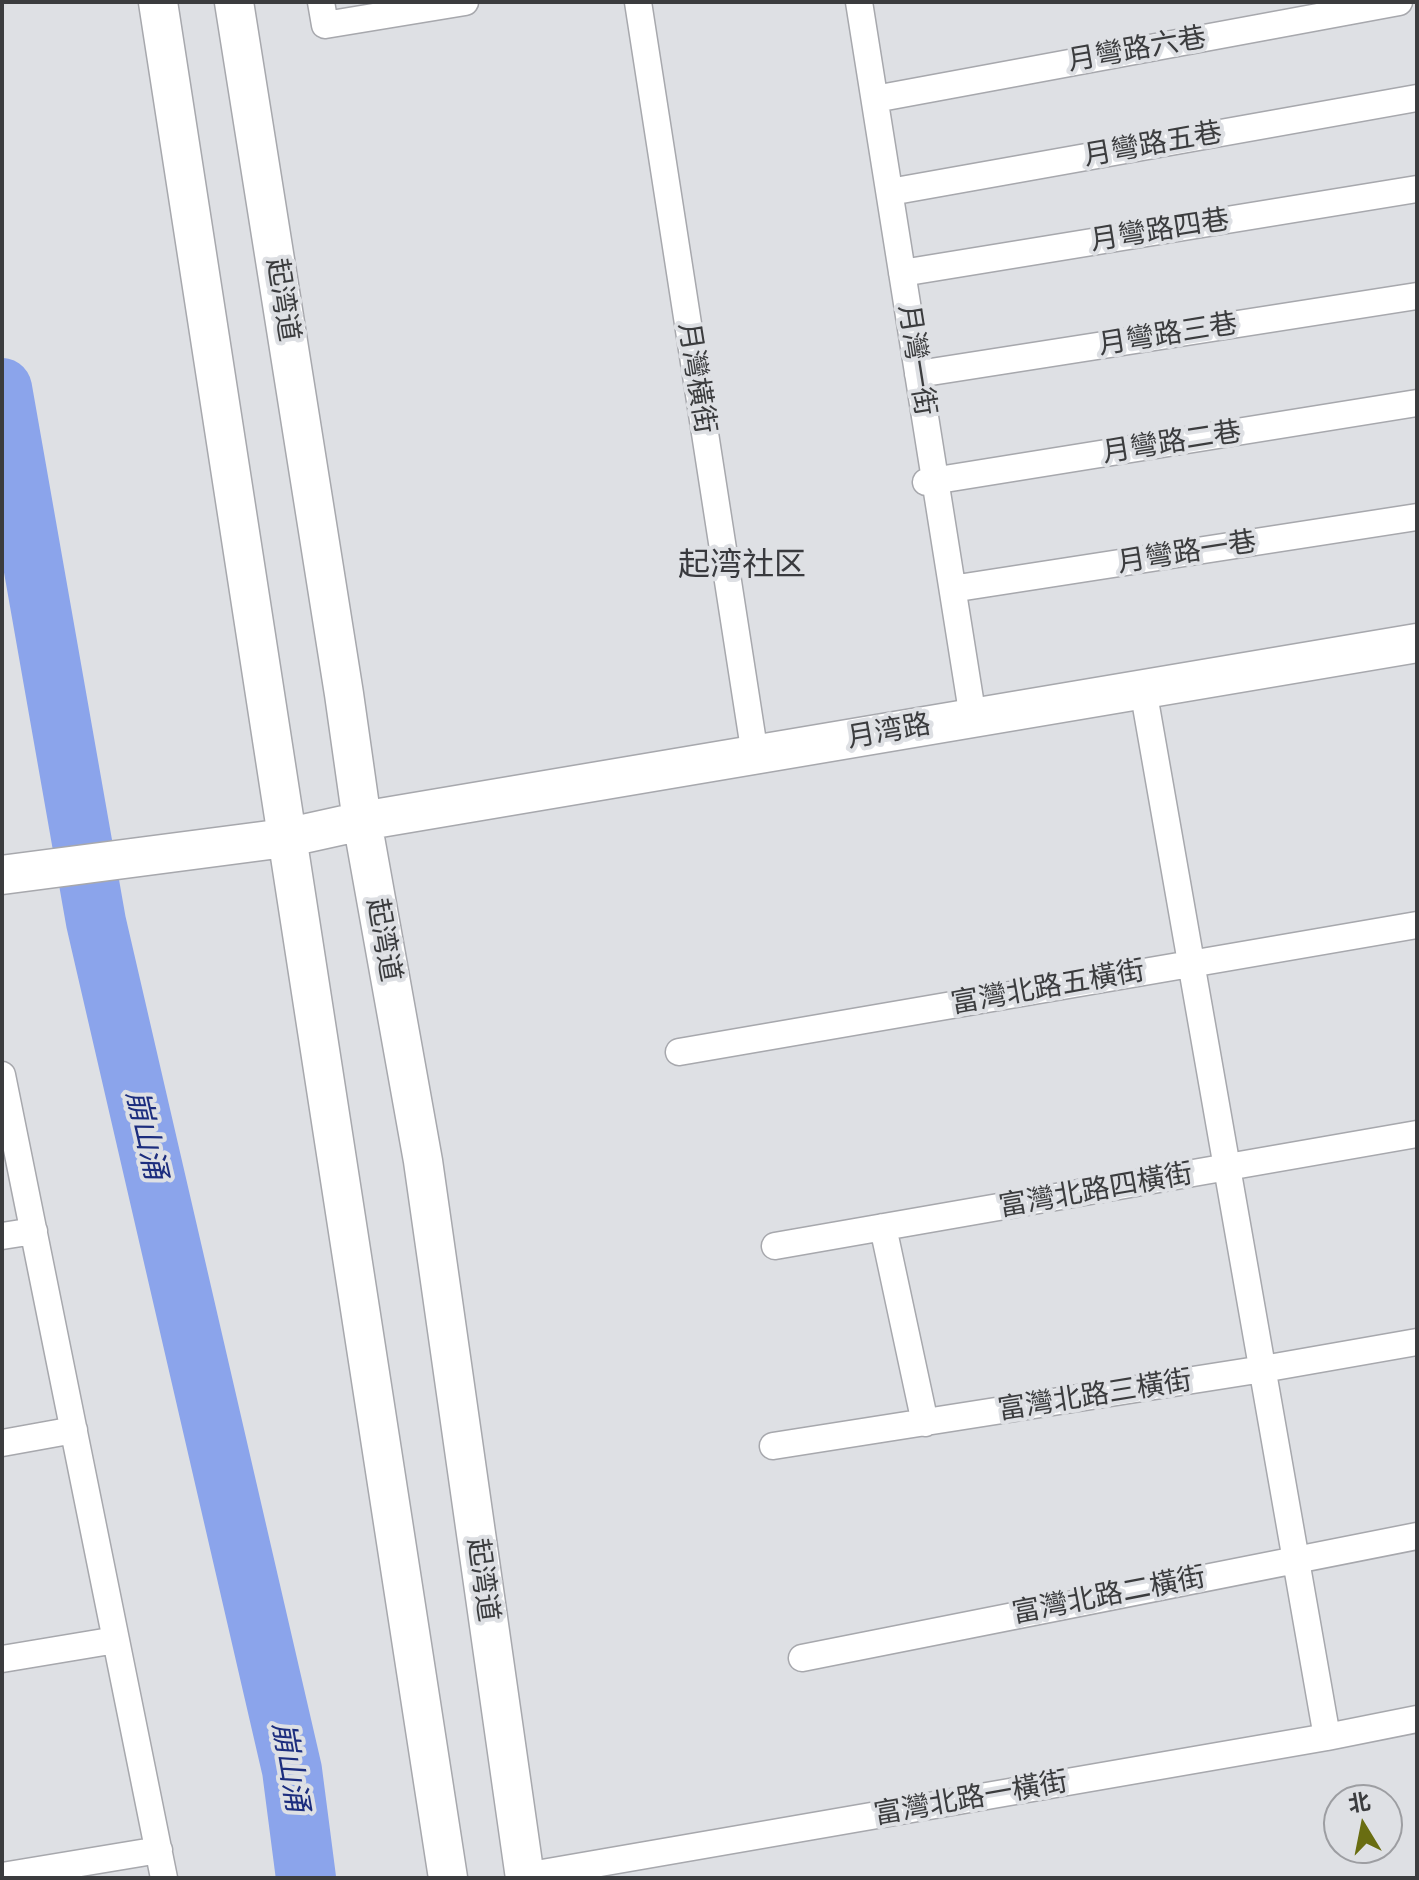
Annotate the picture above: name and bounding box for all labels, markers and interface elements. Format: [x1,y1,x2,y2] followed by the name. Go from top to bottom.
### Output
[1065,21,1209,79] street label: 月彎路六巷
[1081,116,1225,174] street label: 月彎路五巷
[1088,203,1232,259] street label: 月彎路四巷
[259,256,305,344] street label: 起湾道
[891,302,941,418] street label: 月灣一街
[1096,307,1240,363] street label: 月彎路三巷
[671,320,721,436] street label: 月灣橫街
[1100,415,1244,471] street label: 月彎路二巷
[1115,525,1259,581] street label: 月彎路一巷
[678,547,806,585] district label: 起湾社区
[845,708,933,756] street label: 月湾路
[359,896,407,984] street label: 起湾道
[949,954,1147,1022] street label: 富灣北路五橫街
[117,1087,173,1183] water label: 崩山涌
[997,1157,1195,1225] street label: 富灣北路四橫街
[996,1364,1194,1428] street label: 富灣北路三橫街
[460,1536,504,1624] street label: 起湾道
[1010,1561,1208,1631] street label: 富灣北路二橫街
[263,1720,315,1814] water label: 崩山涌
[872,1765,1070,1833] street label: 富灣北路一橫街
[1323,1784,1403,1864] north arrow
[1346,1786,1373,1819] text: 北

